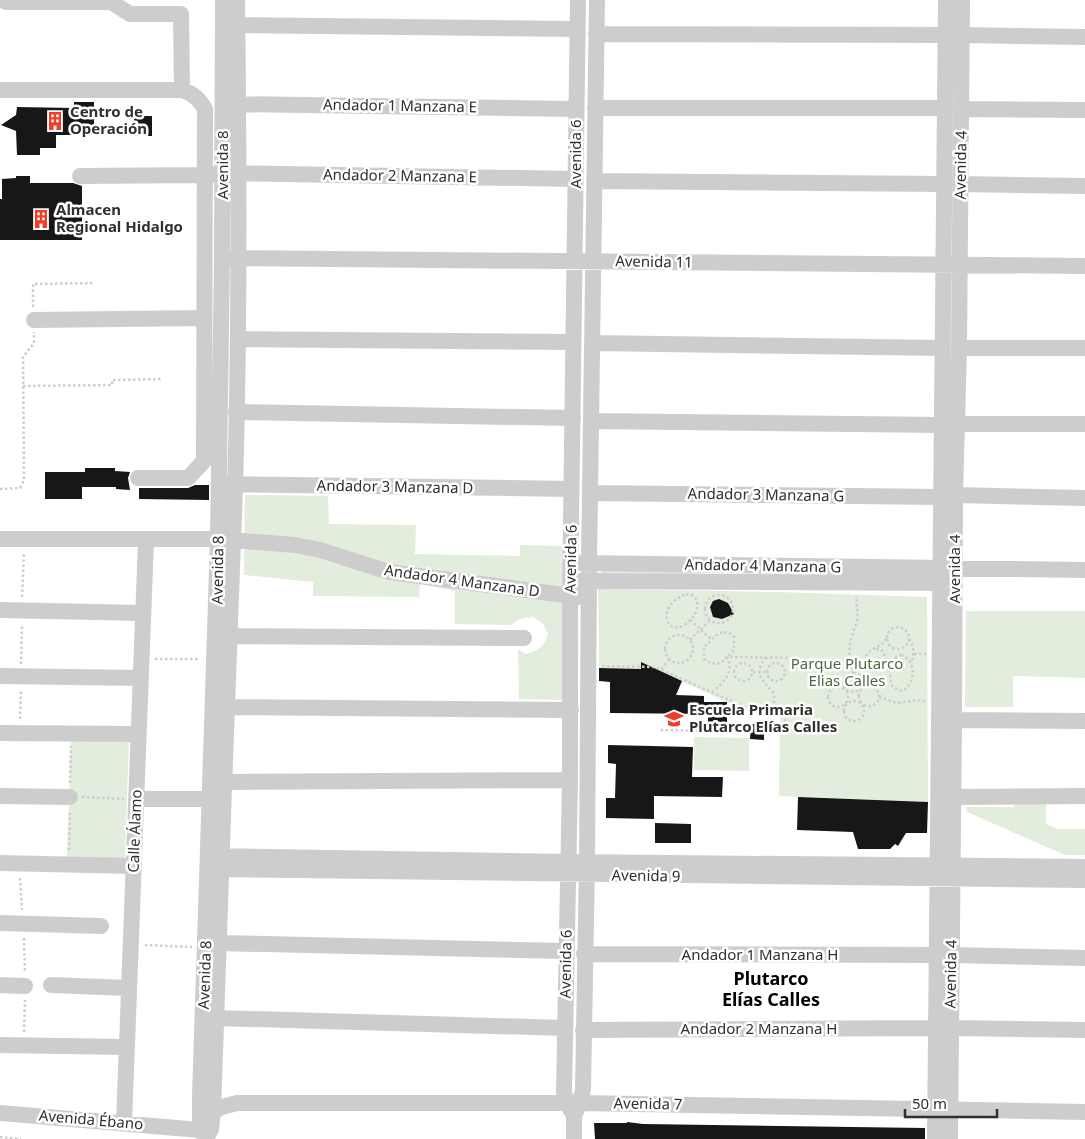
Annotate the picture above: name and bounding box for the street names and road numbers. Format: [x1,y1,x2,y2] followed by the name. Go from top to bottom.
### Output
[323,94,477,116] street label: Andador 1 Manzana E
[565,120,585,188] street label: Avenida 6
[949,130,971,200] street label: Avenida 4
[212,131,232,199] street label: Avenida 8
[323,164,477,186] street label: Andador 2 Manzana E
[615,250,693,272] street label: Avenida 11
[317,475,474,497] street label: Andador 3 Manzana D
[688,483,845,505] street label: Andador 3 Manzana G
[559,524,581,594] street label: Avenida 6
[944,534,964,603] street label: Avenida 4
[206,535,228,605] street label: Avenida 8
[685,554,842,576] street label: Andador 4 Manzana G
[383,559,541,601] street label: Andador 4 Manzana D
[123,789,145,873] street label: Calle Álamo
[611,864,681,886] street label: Avenida 9
[554,929,576,999] street label: Avenida 6
[939,939,961,1009] street label: Avenida 4
[193,940,215,1010] street label: Avenida 8
[682,944,838,964] street label: Andador 1 Manzana H
[681,1018,837,1038] street label: Andador 2 Manzana H
[613,1092,683,1114] street label: Avenida 7
[38,1104,144,1134] street label: Avenida Ébano

